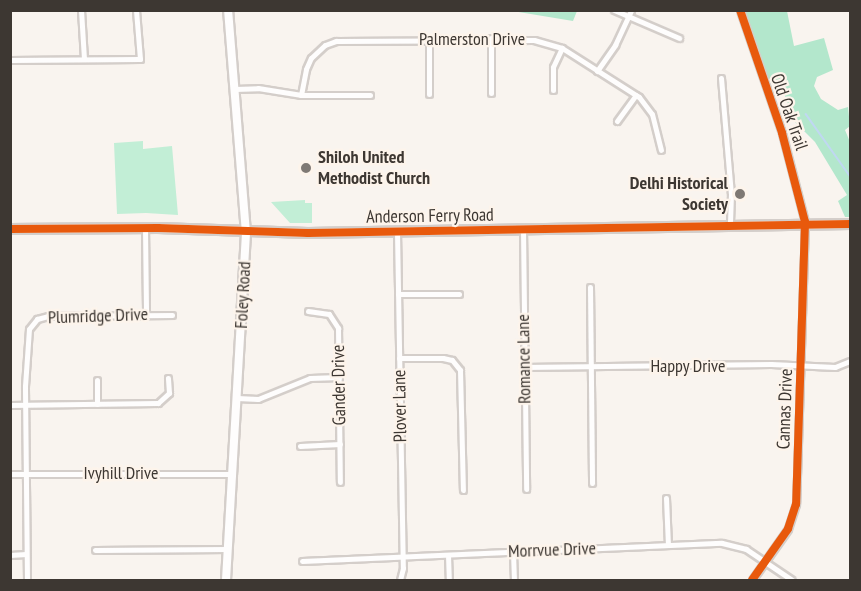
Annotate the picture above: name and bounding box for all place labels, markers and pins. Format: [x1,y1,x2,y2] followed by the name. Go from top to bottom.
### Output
[318,147,430,190] place label: Shiloh United Methodist Church
[299,161,313,175] marker: Shiloh United Methodist Church
[630,173,728,216] place label: Delhi Historical Society
[733,187,747,201] marker: Delhi Historical Society

